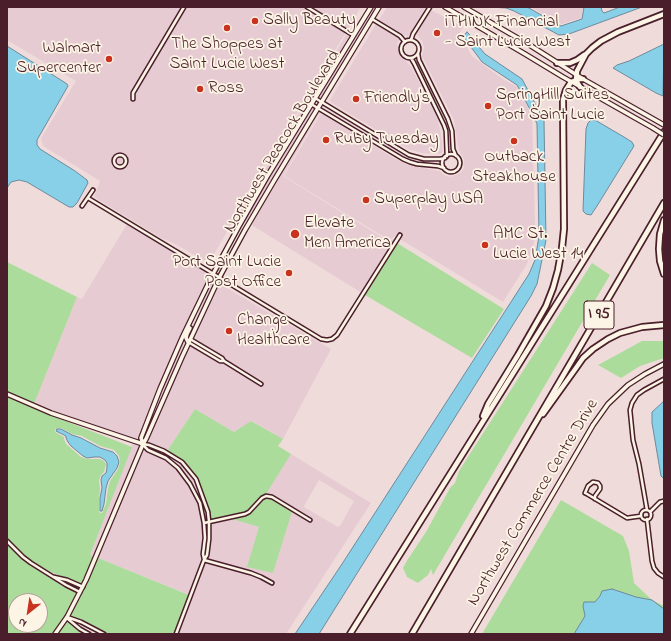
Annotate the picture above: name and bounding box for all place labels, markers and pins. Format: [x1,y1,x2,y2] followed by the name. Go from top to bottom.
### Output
[263,11,356,31] place label: Sally Beauty
[445,13,571,53] place label: iTHINK Financial - Saint Lucie West
[250,16,260,26] marker: Sally Beauty
[222,23,232,33] marker: The Shoppes at Saint Lucie West
[432,28,442,38] marker: iTHINK Financial - Saint Lucie West
[169,35,285,75] place label: The Shoppes at Saint Lucie West
[16,39,101,79] place label: Walmart Supercenter
[104,54,114,64] marker: Walmart Supercenter
[208,79,244,99] place label: Ross
[195,84,205,94] marker: Ross
[496,86,609,126] place label: SpringHill Suites Port Saint Lucie
[364,89,430,109] place label: Friendly's
[351,94,361,104] marker: Friendly's
[483,101,493,111] marker: SpringHill Suites Port Saint Lucie
[334,130,439,150] place label: Ruby Tuesday
[321,135,331,145] marker: Ruby Tuesday
[509,136,519,146] marker: Outback Steakhouse
[472,148,556,188] place label: Outback Steakhouse
[374,190,483,210] place label: Superplay USA
[361,195,371,205] marker: Superplay USA
[304,214,391,254] place label: Elevate Men America
[493,225,583,265] place label: AMC St. Lucie West 14
[289,228,301,240] marker: Elevate Men America
[480,240,490,250] marker: AMC St. Lucie West 14
[172,253,281,293] place label: Port Saint Lucie Post Office
[284,268,294,278] marker: Port Saint Lucie Post Office
[237,311,310,351] place label: Change Healthcare
[224,326,234,336] marker: Change Healthcare

